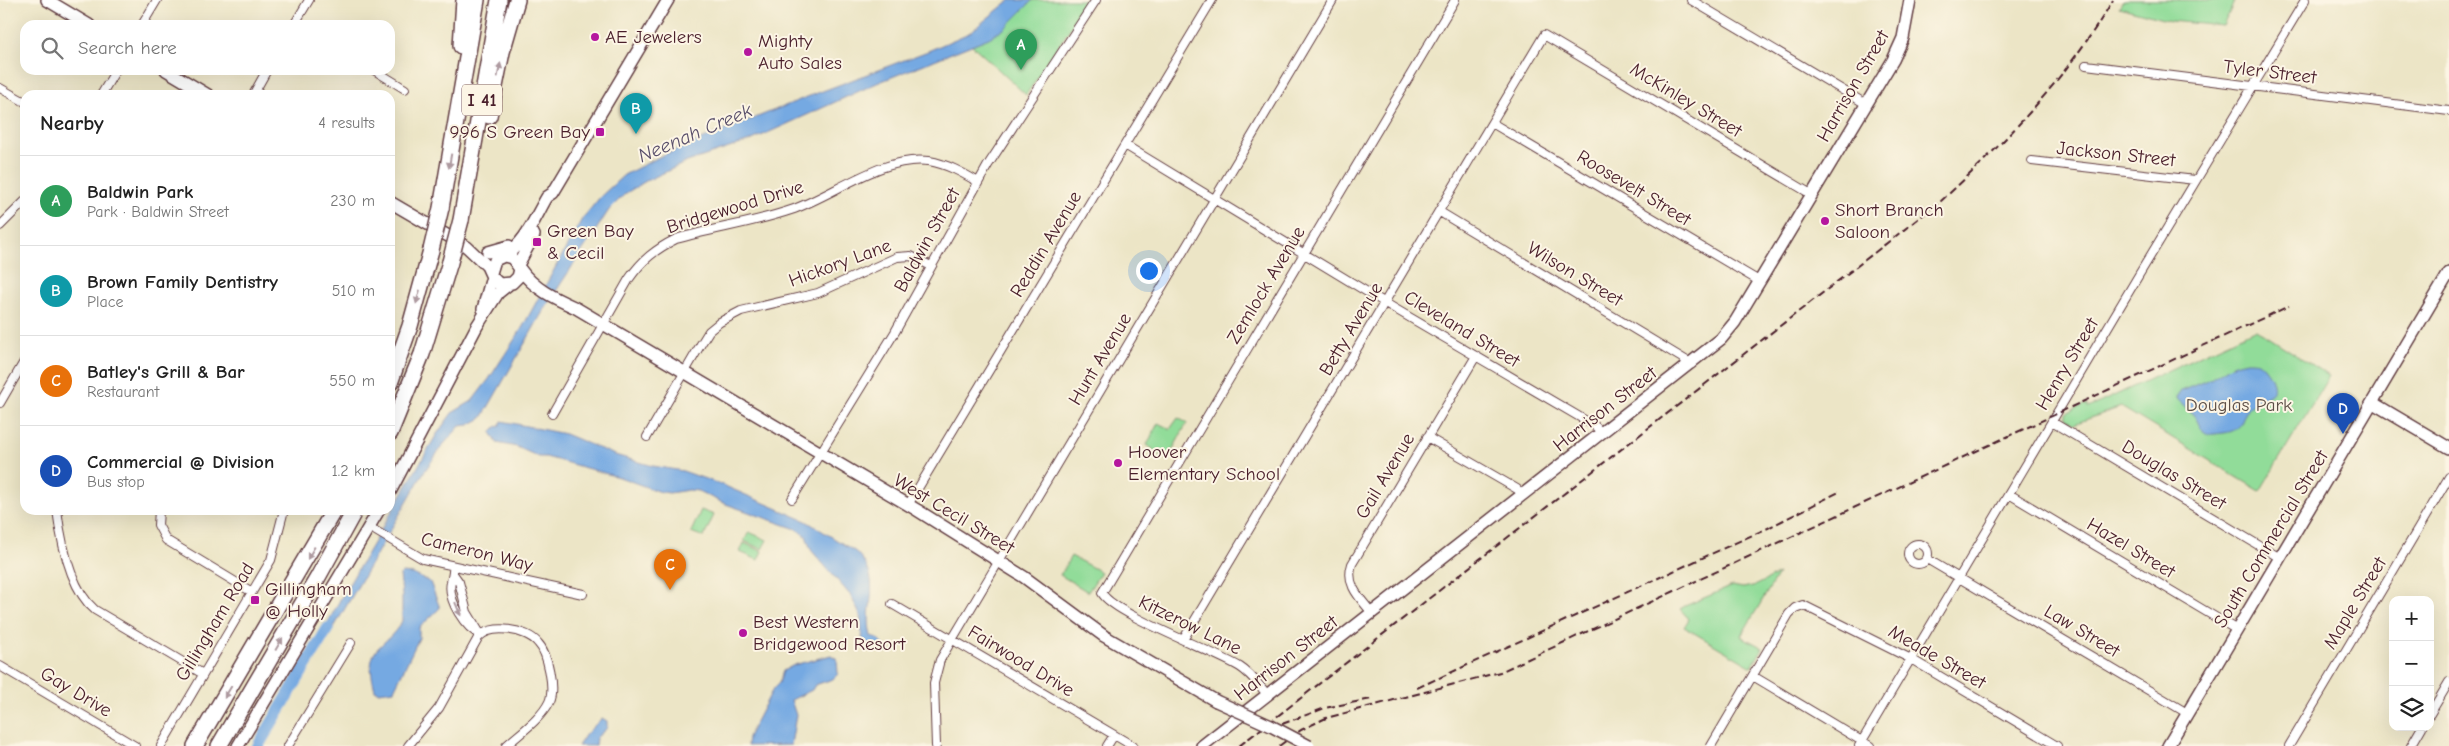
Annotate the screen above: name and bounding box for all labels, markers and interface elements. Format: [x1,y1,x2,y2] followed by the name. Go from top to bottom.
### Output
[20,20,395,75] search box
[605,26,702,48] place label: AE Jewelers
[1812,26,1894,146] street label: Harrison Street
[1005,29,1037,70] pin: A
[758,30,842,74] place label: Mighty Auto Sales
[589,31,601,43] marker: AE Jewelers
[38,34,66,62] icon: search
[78,37,177,59] text: Search here
[742,46,754,58] marker: Mighty Auto Sales
[2222,55,2318,89] street label: Tyler Street
[1626,58,1746,142] street label: McKinley Street
[495,61,503,77] one-way arrow
[462,84,502,116] road number: I 41
[620,93,652,134] pin: B
[635,99,756,167] water label: Neenah Creek
[40,111,104,135] text: Nearby
[318,114,375,132] text: 4 results
[450,121,590,143] place label: 996 S Green Bay
[594,126,606,138] marker: 996 S Green Bay
[2056,137,2177,171] street label: Jackson Street
[1573,145,1695,231] street label: Roosevelt Street
[446,153,454,169] one-way arrow
[664,176,806,238] street label: Bridgewood Drive
[87,181,193,203] text: Baldwin Park
[889,183,965,296] street label: Baldwin Street
[1006,187,1086,301] street label: Reddin Avenue
[52,192,60,210] text: A
[330,192,375,210] text: 230 m
[1835,199,1944,243] place label: Short Branch Saloon
[87,203,229,221] text: Park · Baldwin Street
[1819,215,1831,227] marker: Short Branch Saloon
[547,220,634,264] place label: Green Bay & Cecil
[1222,222,1310,348] street label: Zemlock Avenue
[786,234,894,292] street label: Hickory Lane
[531,236,543,248] marker: Green Bay & Cecil
[1523,237,1627,311] street label: Wilson Street
[1136,258,1162,284] your location
[87,271,278,293] text: Brown Family Dentistry
[1315,278,1387,380] street label: Betty Avenue
[51,282,61,300] text: B
[332,282,375,300] text: 510 m
[1400,286,1524,372] street label: Cleveland Street
[414,290,422,305] one-way arrow
[87,293,123,311] text: Place
[1064,309,1136,409] street label: Hunt Avenue
[2031,313,2103,414] street label: Henry Street
[87,361,245,383] text: Batley's Grill & Bar
[1549,361,1662,456] street label: Harrison Street
[51,372,61,390] text: C
[329,372,375,390] text: 550 m
[87,383,159,401] text: Restaurant
[2327,393,2359,434] pin: D
[2186,394,2293,416] park label: Douglas Park
[1351,429,1419,523] street label: Gail Avenue
[2118,435,2231,515] street label: Douglas Street
[1128,441,1280,485] place label: Hoover Elementary School
[2209,446,2333,632] street label: South Commercial Street
[87,451,274,473] text: Commercial @ Division
[1112,457,1124,469] marker: Hoover Elementary School
[51,462,61,480] text: D
[332,462,375,480] text: 1.2 km
[890,469,1019,559] street label: West Cecil Street
[87,473,145,491] text: Bus stop
[2083,513,2180,583] street label: Hazel Street
[419,527,536,577] street label: Cameron Way
[306,546,315,559] one-way arrow
[654,549,686,590] pin: C
[2319,553,2391,653] street label: Maple Street
[171,559,259,685] street label: Gillingham Road
[265,578,352,622] place label: Gillingham @ Holly
[1135,591,1245,659] street label: Kitzerow Lane
[249,594,261,606] marker: Gillingham @ Holly
[2389,596,2434,731] map controls
[2389,596,2434,641] button: +
[2040,600,2124,662] street label: Law Street
[454,602,462,616] one-way arrow
[1230,610,1343,705] street label: Harrison Street
[753,611,906,655] place label: Best Western Bridgewood Resort
[1884,620,1990,694] street label: Meade Street
[964,621,1078,701] street label: Fairwood Drive
[737,627,749,639] marker: Best Western Bridgewood Resort
[275,637,284,650] one-way arrow
[2389,641,2434,686] button: −
[36,662,116,722] street label: Gay Drive
[223,686,232,699] one-way arrow
[2389,686,2434,731] button: layers

